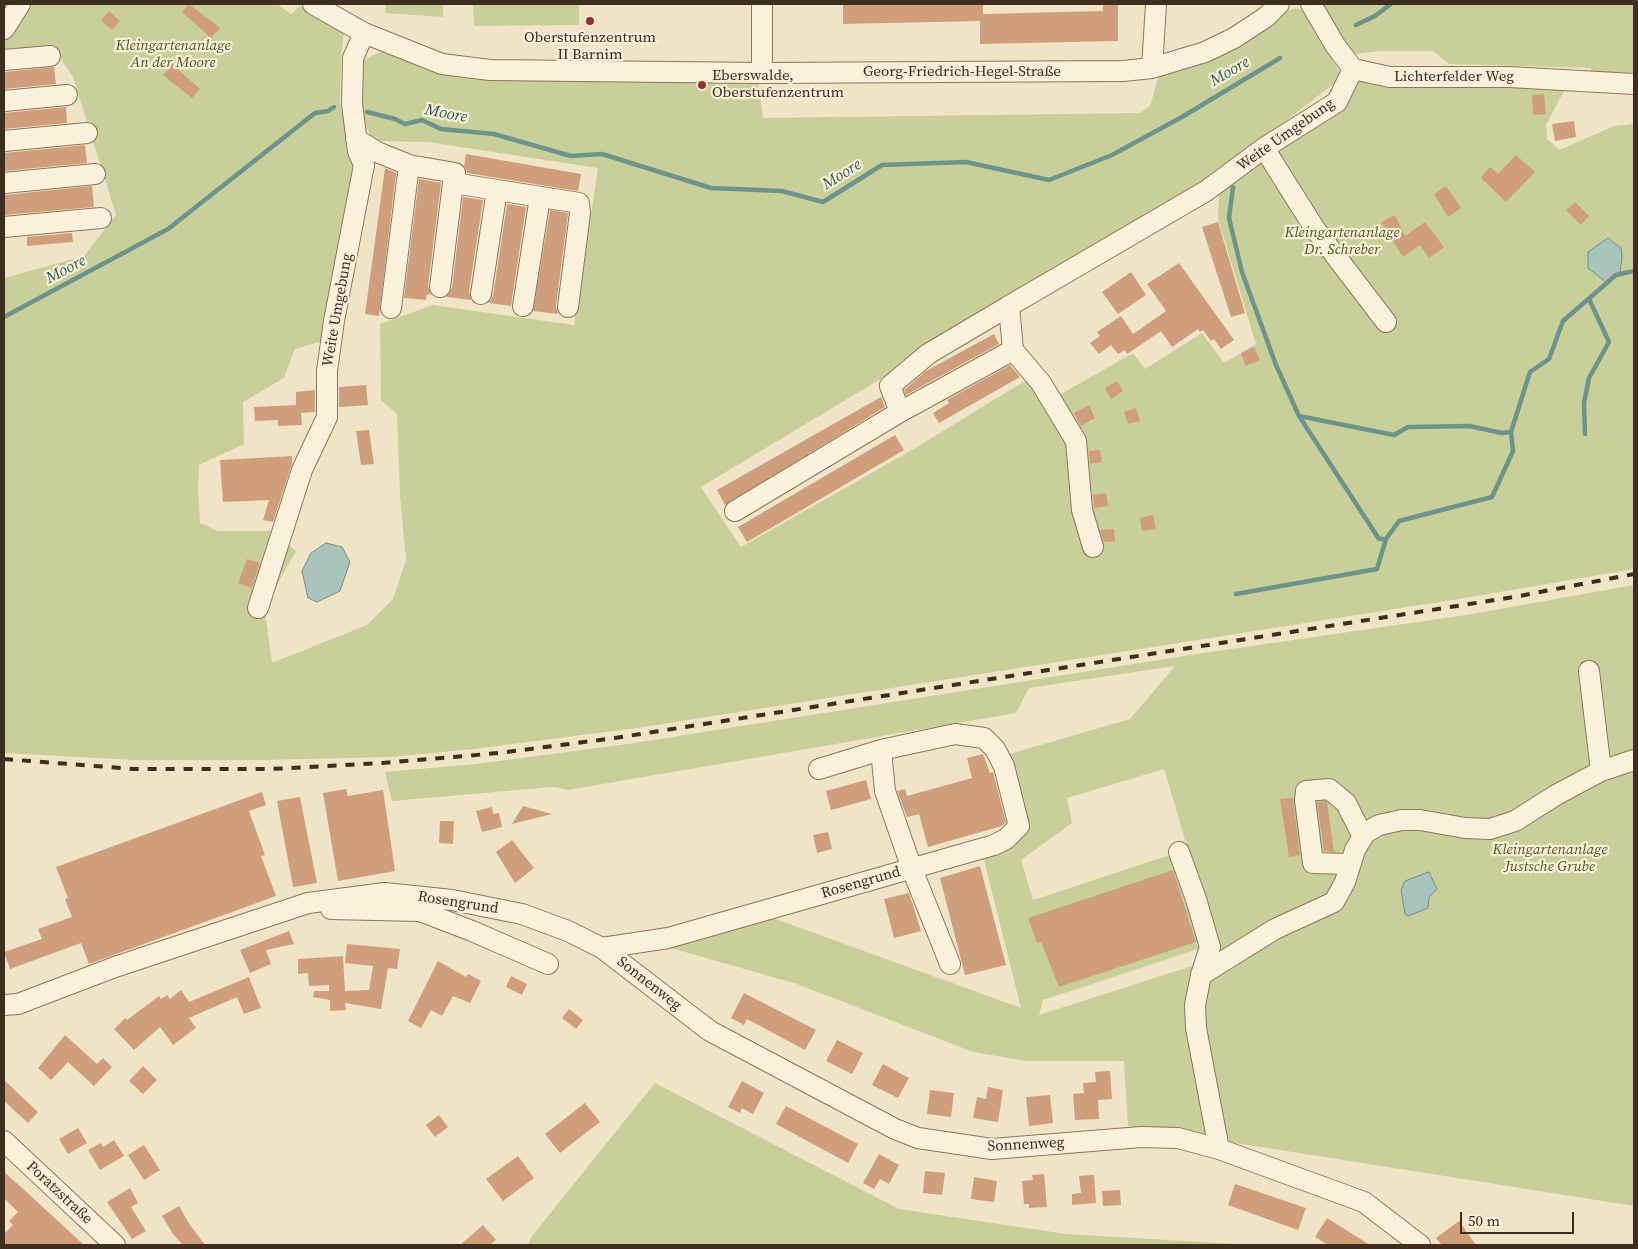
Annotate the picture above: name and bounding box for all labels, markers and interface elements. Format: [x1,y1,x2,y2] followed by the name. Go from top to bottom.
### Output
[584,15,596,27] marker: Oberstufenzentrum II Barnim
[524,29,656,64] place label: Oberstufenzentrum II Barnim
[115,37,231,72] park label: Kleingartenanlage An der Moore
[1207,53,1253,91] water label: Moore
[863,63,1061,81] street label: Georg-Friedrich-Hegel-Straße
[712,67,844,102] place label: Eberswalde, Oberstufenzentrum
[1394,68,1514,86] street label: Lichterfelder Weg
[696,79,708,91] marker: Eberswalde, Oberstufenzentrum
[1234,95,1338,175] street label: Weite Umgebung
[423,101,469,127] water label: Moore
[819,156,865,194] water label: Moore
[1284,224,1400,259] park label: Kleingartenanlage Dr. Schreber
[43,252,89,288] water label: Moore
[319,252,357,368] street label: Weite Umgebung
[1492,841,1608,876] park label: Kleingartenanlage Justsche Grube
[819,863,903,903] street label: Rosengrund
[416,888,500,918] street label: Rosengrund
[613,953,685,1015] street label: Sonnenweg
[987,1134,1065,1156] street label: Sonnenweg
[22,1158,96,1228] street label: Poratzstraße
[1463,1202,1577,1234] scale bar
[1468,1210,1500,1231] text: 50 m

